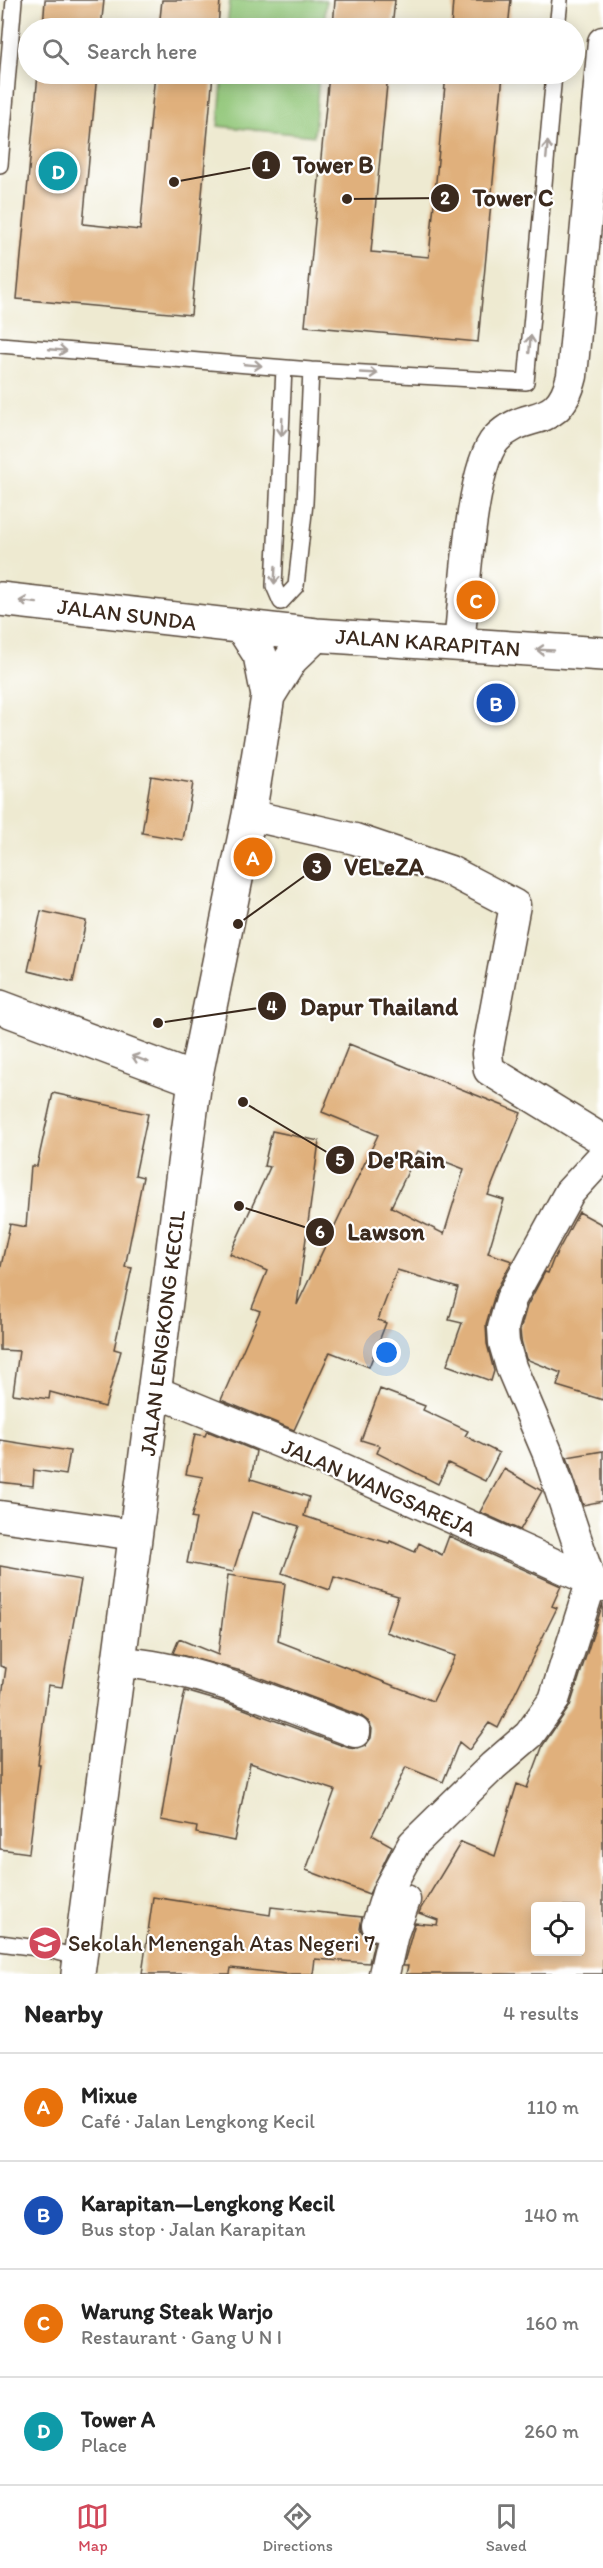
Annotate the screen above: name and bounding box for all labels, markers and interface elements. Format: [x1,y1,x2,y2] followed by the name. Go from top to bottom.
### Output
[18,18,585,84] search box
[39,35,72,68] icon: search
[87,38,197,65] text: Search here
[542,141,553,161] one-way arrow
[251,144,386,186] callout: Tower B
[38,148,78,194] pin: D
[292,150,373,179] text: Tower B
[262,154,271,176] text: 1
[430,177,565,219] callout: Tower C
[472,183,554,212] text: Tower C
[440,187,450,209] text: 2
[525,335,536,355] one-way arrow
[48,344,68,355] one-way arrow
[242,360,262,371] one-way arrow
[359,368,379,379] one-way arrow
[276,416,287,436] one-way arrow
[269,564,280,584] one-way arrow
[456,578,496,622] pin: C
[56,593,198,636] street label: JALAN SUNDA
[19,596,39,607] one-way arrow
[335,623,521,662] street label: JALAN KARAPITAN
[535,645,555,656] one-way arrow
[476,680,516,726] pin: B
[234,834,272,880] pin: A
[302,846,436,888] callout: VELeZA
[344,852,425,881] text: VELeZA
[312,856,322,878] text: 3
[257,985,471,1027] callout: Dapur Thailand
[300,992,459,1022] text: Dapur Thailand
[267,996,278,1018] text: 4
[131,1053,150,1064] one-way arrow
[325,1139,457,1181] callout: De'Rain
[367,1145,446,1174] text: De'Rain
[335,1149,345,1171] text: 5
[134,1209,191,1457] street label: JALAN LENGKONG KECIL
[305,1211,436,1253] callout: Lawson
[347,1217,425,1246] text: Lawson
[315,1221,325,1243] text: 6
[372,1338,401,1367] your location
[278,1432,480,1542] street label: JALAN WANGSAREJA
[531,1902,585,1956] map controls
[531,1902,585,1956] button: locate
[27,1925,63,1961] school or university icon: Sekolah Menengah Atas Negeri 7
[68,1930,375,1957] place label: Sekolah Menengah Atas Negeri 7
[24,1997,103,2029] text: Nearby
[503,2001,579,2025] text: 4 results
[81,2082,137,2109] text: Mixue
[37,2095,50,2119] text: A
[527,2095,579,2119] text: 110 m
[81,2109,315,2133] text: Café · Jalan Lengkong Kecil
[81,2190,335,2217] text: Karapitan—Lengkong Kecil
[37,2203,50,2227] text: B
[524,2203,579,2227] text: 140 m
[81,2217,306,2241] text: Bus stop · Jalan Karapitan
[81,2298,273,2325] text: Warung Steak Warjo
[37,2311,50,2335] text: C
[526,2311,579,2335] text: 160 m
[81,2325,282,2349] text: Restaurant · Gang U N I
[81,2406,155,2433] text: Tower A
[37,2419,50,2443] text: D
[524,2419,579,2443] text: 260 m
[81,2433,127,2457] text: Place
[76,2500,109,2555] tab: Map
[262,2500,333,2555] tab: Directions
[486,2500,527,2555] tab: Saved

